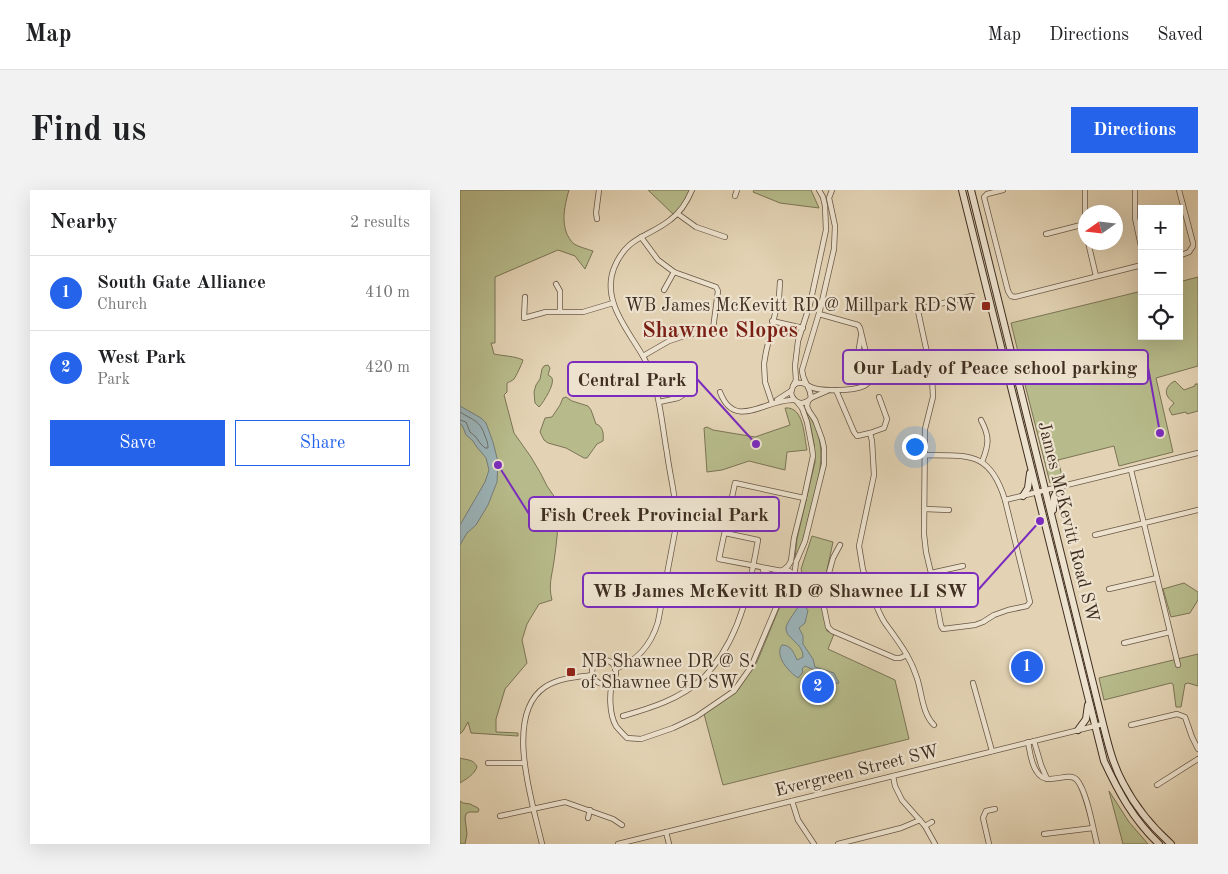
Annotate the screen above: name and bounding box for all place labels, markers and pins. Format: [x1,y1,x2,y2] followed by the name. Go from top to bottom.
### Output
[625,297,976,315] place label: WB James McKevitt RD @ Millpark RD SW
[980,300,992,312] marker: WB James McKevitt RD @ Millpark RD SW
[843,350,1148,384] callout: Our Lady of Peace school parking
[568,362,697,396] callout: Central Park
[529,497,779,531] callout: Fish Creek Provincial Park
[583,573,978,607] callout: WB James McKevitt RD @ Shawnee LI SW
[1011,648,1043,686] pin: 1
[581,653,755,692] place label: NB Shawnee DR @ S. of Shawnee GD SW
[565,666,577,678] marker: NB Shawnee DR @ S. of Shawnee GD SW
[802,668,834,706] pin: 2

